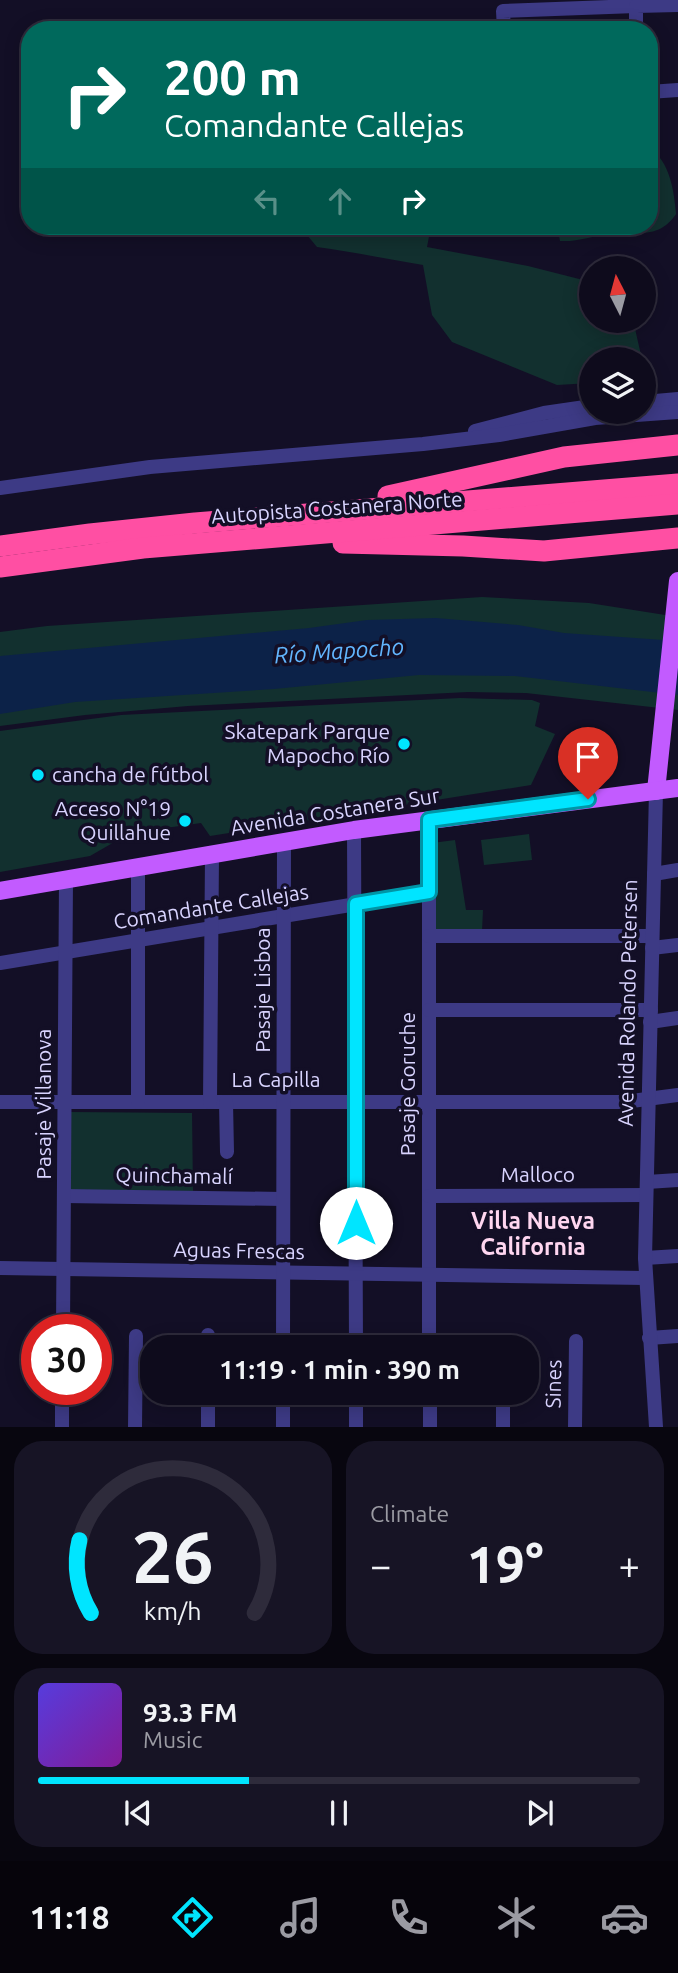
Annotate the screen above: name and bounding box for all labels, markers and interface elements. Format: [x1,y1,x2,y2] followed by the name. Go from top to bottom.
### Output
[49,49,140,140] icon: right
[164,49,301,104] text: 200 m
[164,107,464,143] text: Comandante Callejas
[248,182,286,220] icon: left
[321,182,359,220] icon: ahead
[394,182,432,220] icon: right
[579,256,656,332] north arrow
[579,256,656,424] map controls
[579,347,656,424] button: layers
[210,486,463,528] street label: Autopista Costanera Norte
[273,633,405,668] water label: Río Mapocho
[224,719,390,767] place label: Skatepark Parque Mapocho Río
[558,727,618,799] pin
[396,736,412,752] marker: Skatepark Parque Mapocho Río
[569,738,607,776] icon: arrive
[52,762,209,786] place label: cancha de fútbol
[30,767,46,783] marker: cancha de fútbol
[229,783,441,839] street label: Avenida Costanera Sur
[55,796,171,844] place label: Acceso N°19 Quillahue
[177,813,193,829] marker: Acceso N°19 Quillahue
[112,879,310,933] street label: Comandante Callejas
[613,879,641,1127] street label: Avenida Rolando Petersen
[250,928,274,1052] street label: Pasaje Lisboa
[395,1012,419,1156] street label: Pasaje Goruche
[31,1029,55,1179] street label: Pasaje Villanova
[231,1067,321,1091] street label: La Capilla
[115,1162,234,1188] street label: Quinchamalí
[501,1162,575,1186] street label: Malloco
[319,1186,393,1260] position arrow
[471,1208,595,1259] district label: Villa Nueva California
[173,1237,305,1263] street label: Aguas Frescas
[21,1314,112,1405] speed limit sign: 30
[219,1355,460,1384] text: 11:19 · 1 min · 390 m
[541,1359,565,1409] street label: Sines
[370,1501,449,1526] text: Climate
[132,1516,214,1598] text: 26
[466,1535,544,1593] text: 19°
[370,1544,391,1586] text: −
[619,1544,640,1586] text: +
[144,1597,202,1625] text: km/h
[143,1698,237,1727] text: 93.3 FM
[143,1727,202,1752] text: Music
[119,1794,157,1832] icon: previous
[320,1794,358,1832] icon: pause
[521,1794,559,1832] icon: next
[168,1893,217,1942] icon: directions
[276,1893,325,1942] icon: music
[384,1893,433,1942] icon: phone
[492,1893,541,1942] icon: climate
[600,1893,649,1942] icon: car
[29,1899,109,1935] text: 11:18

